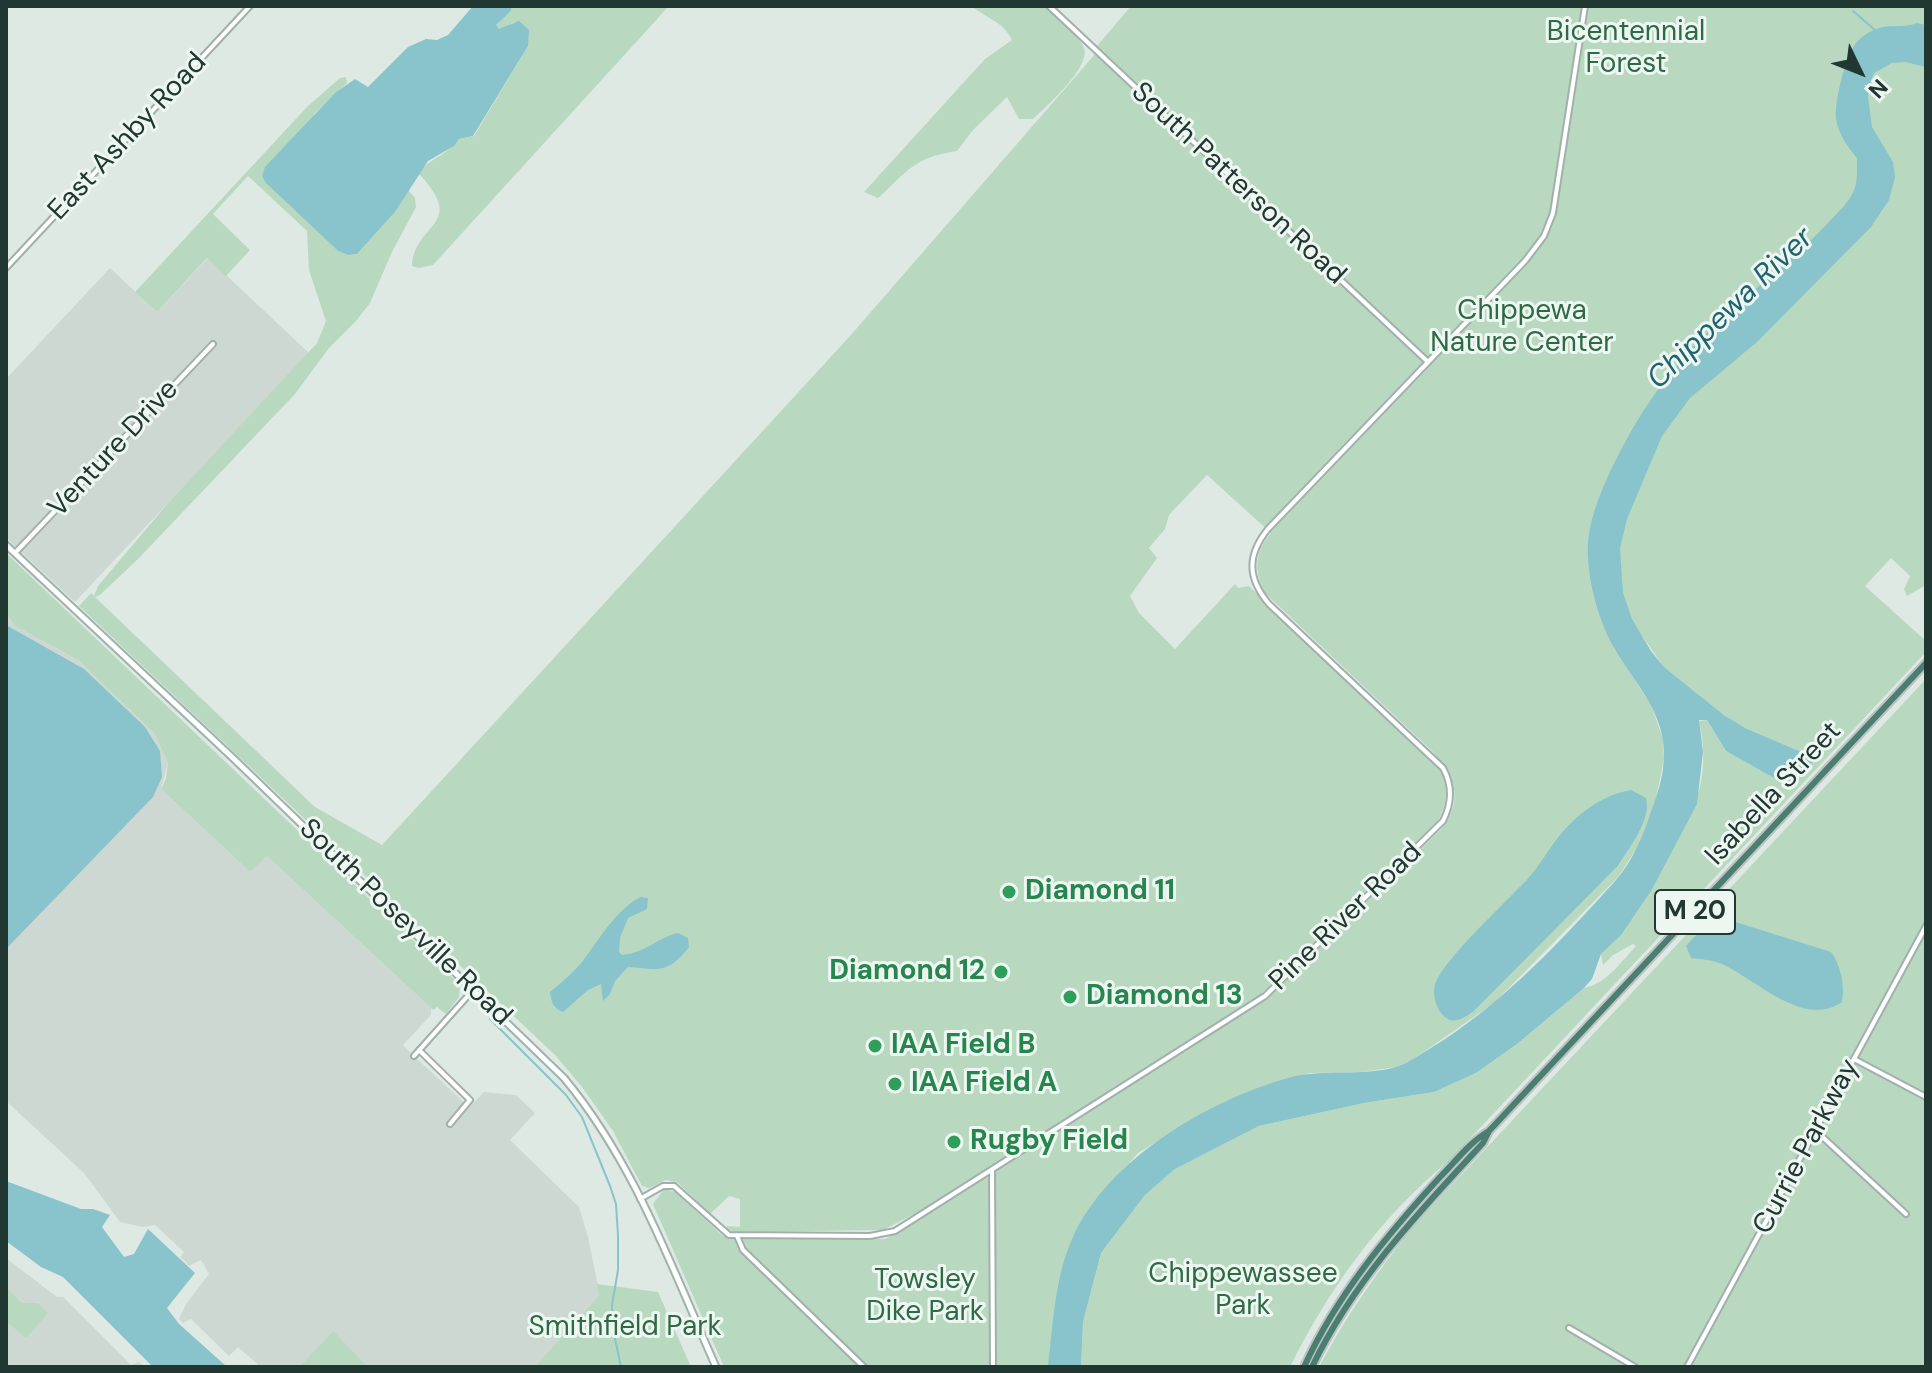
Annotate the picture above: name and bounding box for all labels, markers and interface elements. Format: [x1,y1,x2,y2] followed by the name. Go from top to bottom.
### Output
[1547,16,1705,82] park label: Bicentennial Forest
[1820,32,1900,112] north arrow
[42,46,214,228] street label: East Ashby Road
[1862,73,1894,104] text: N
[1124,76,1352,292] street label: South Patterson Road
[1640,221,1822,397] water label: Chippewa River
[1430,295,1614,361] park label: Chippewa Nature Center
[42,373,186,525] street label: Venture Drive
[1699,715,1849,873] street label: Isabella Street
[292,813,518,1033] street label: South Poseyville Road
[1263,836,1429,998] street label: Pine River Road
[1025,875,1175,909] place label: Diamond 11
[1000,883,1018,901] marker: Diamond 11
[1655,890,1735,934] road number: M 20
[829,955,985,989] place label: Diamond 12
[992,963,1010,981] marker: Diamond 12
[1086,980,1243,1014] place label: Diamond 13
[1061,988,1079,1006] marker: Diamond 13
[891,1029,1035,1063] place label: IAA Field B
[866,1037,884,1055] marker: IAA Field B
[1747,1054,1867,1240] street label: Currie Parkway
[911,1067,1057,1101] place label: IAA Field A
[886,1075,904,1093] marker: IAA Field A
[970,1125,1128,1159] place label: Rugby Field
[945,1133,963,1151] marker: Rugby Field
[1148,1258,1338,1324] park label: Chippewassee Park
[866,1264,984,1330] park label: Towsley Dike Park
[528,1311,722,1345] park label: Smithfield Park

